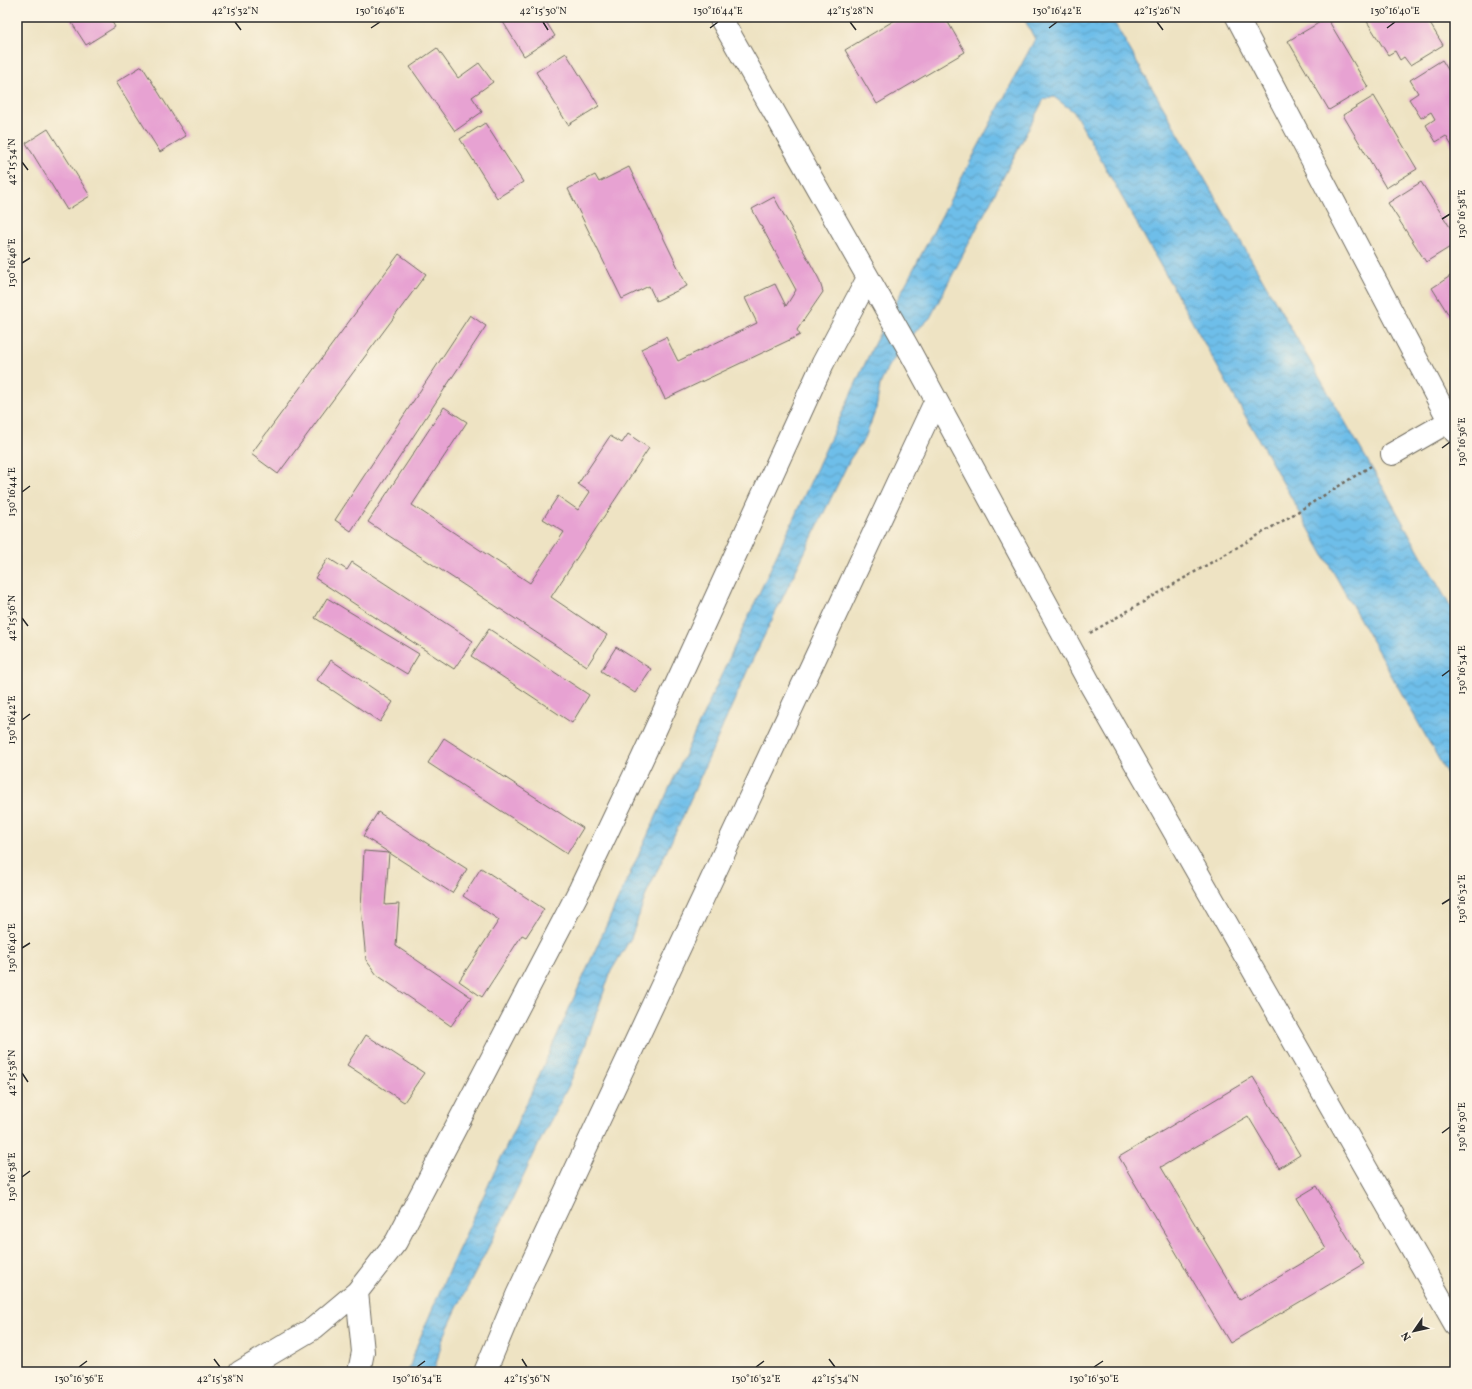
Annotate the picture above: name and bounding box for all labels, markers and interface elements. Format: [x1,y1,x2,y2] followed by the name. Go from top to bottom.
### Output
[212,4,259,18] text: 42°15'32"N
[356,4,404,18] text: 130°16'46"E
[519,4,567,18] text: 42°15'30"N
[693,4,743,18] text: 130°16'44"E
[827,4,874,18] text: 42°15'28"N
[1032,4,1082,18] text: 130°16'42"E
[1134,4,1181,18] text: 42°15'26"N
[1370,4,1420,18] text: 130°16'40"E
[5,138,19,186] text: 42°15'34"N
[1455,190,1469,238] text: 130°16'38"E
[5,239,19,287] text: 130°16'46"E
[1455,418,1469,466] text: 130°16'36"E
[5,467,19,517] text: 130°16'44"E
[5,594,19,641] text: 42°15'36"N
[1455,645,1469,695] text: 130°16'34"E
[5,695,19,745] text: 130°16'42"E
[1455,874,1469,924] text: 130°16'32"E
[5,923,19,973] text: 130°16'40"E
[5,1049,19,1096] text: 42°15'38"N
[1455,1102,1469,1152] text: 130°16'30"E
[5,1153,19,1201] text: 130°16'38"E
[1394,1311,1434,1351] north arrow
[1398,1328,1415,1343] text: N
[55,1372,103,1386] text: 130°16'36"E
[197,1372,244,1386] text: 42°15'38"N
[392,1372,442,1386] text: 130°16'34"E
[504,1372,551,1386] text: 42°15'36"N
[731,1372,781,1386] text: 130°16'32"E
[811,1372,859,1386] text: 42°15'34"N
[1069,1372,1119,1386] text: 130°16'30"E

